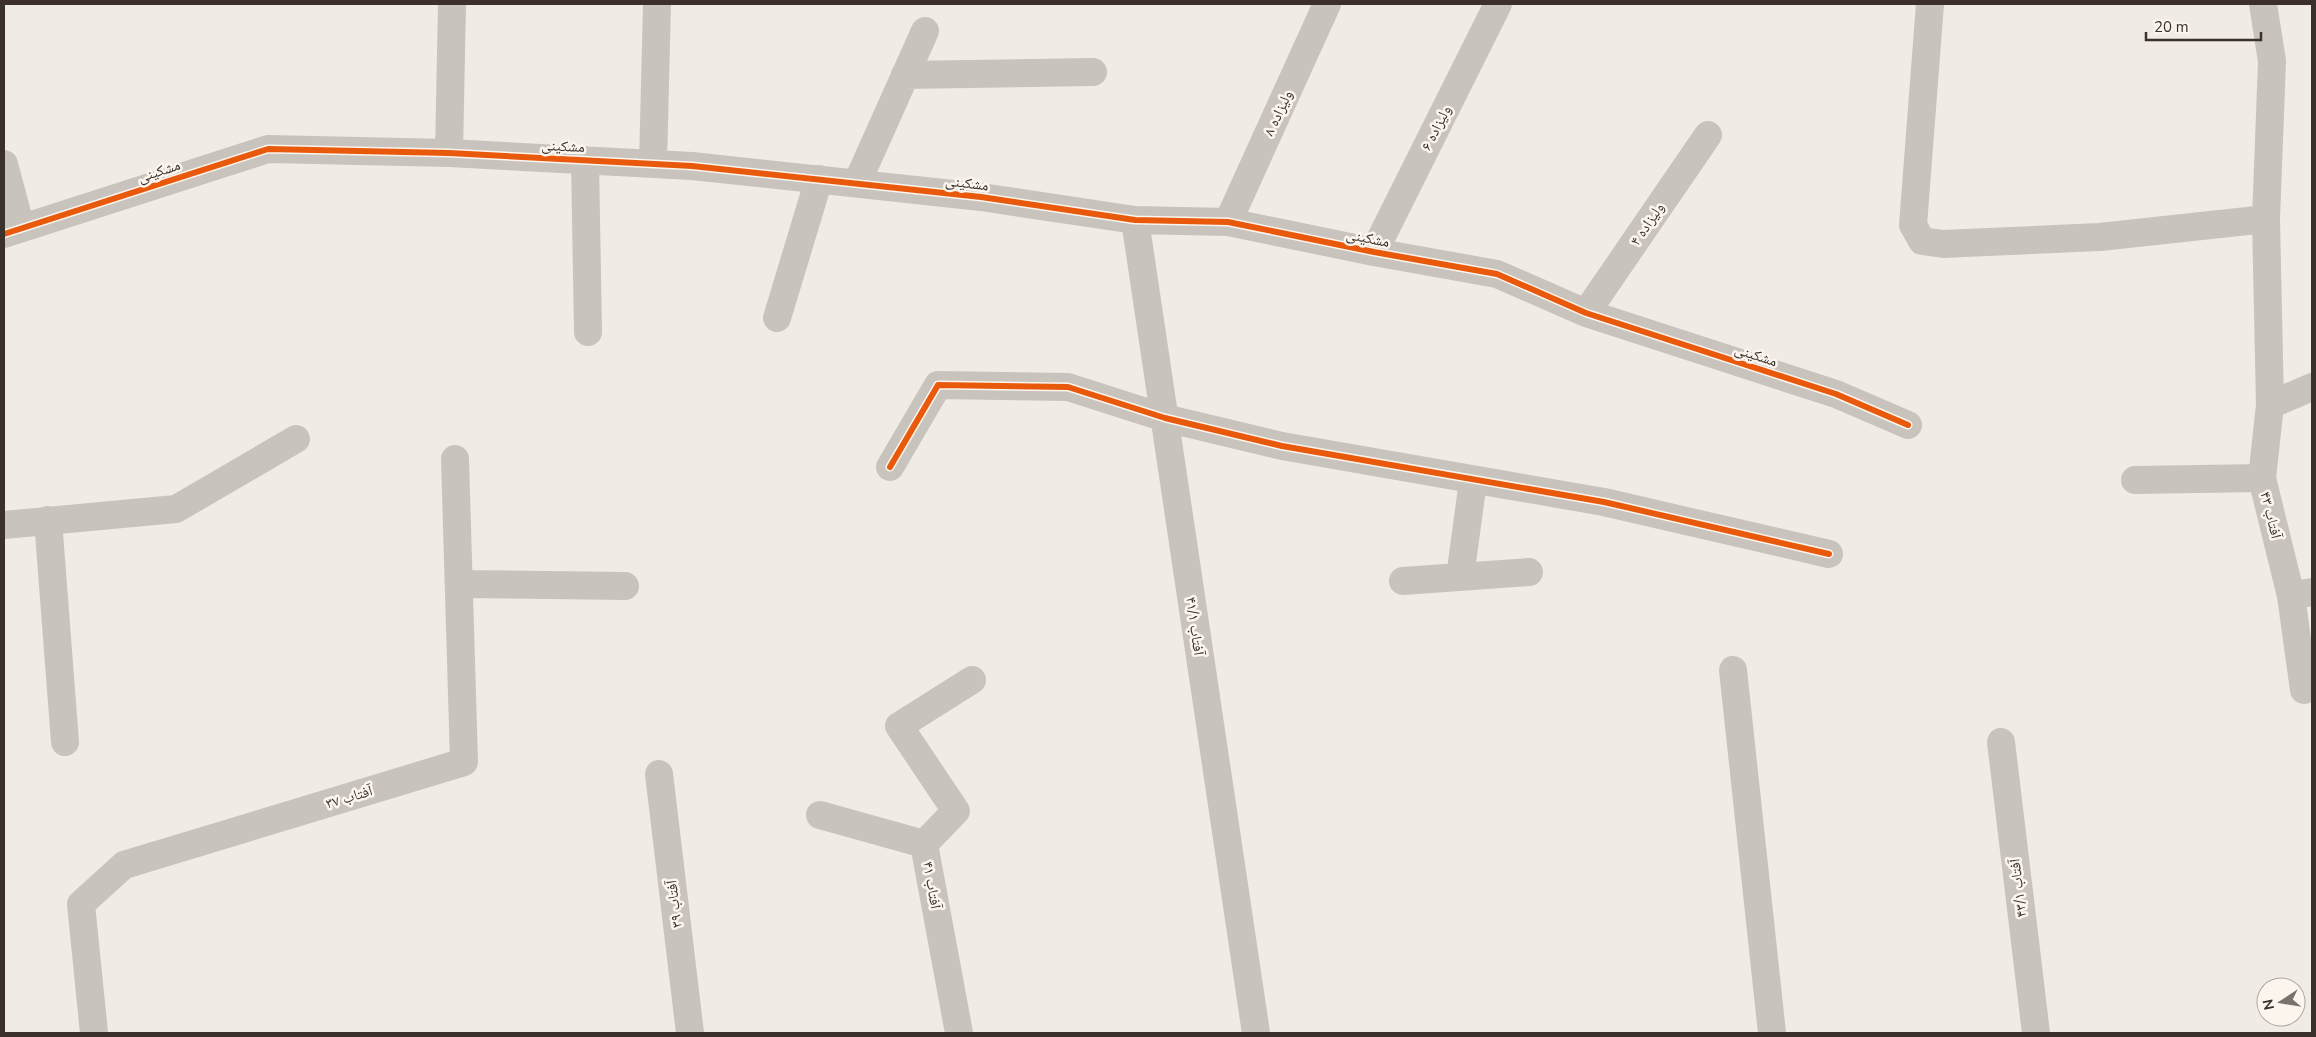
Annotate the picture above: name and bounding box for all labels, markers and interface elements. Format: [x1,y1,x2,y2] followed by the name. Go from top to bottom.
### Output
[2146,10,2261,42] scale bar
[2154,17,2189,37] text: 20 m
[1259,87,1297,139] street label: ولیزاده ۸
[1416,102,1456,154] street label: ولیزاده ۶
[541,135,586,157] street label: مشکینی
[135,155,183,187] street label: مشکینی
[944,170,990,196] street label: مشکینی
[1625,198,1669,250] street label: ولیزاده ۴
[1345,224,1392,252] street label: مشکینی
[1732,339,1780,371] street label: مشکینی
[2255,489,2287,542] street label: آفتاب ۴۳
[1181,595,1209,658] street label: آفتاب ۴١/١
[323,780,376,814] street label: آفتاب ۳۷
[2004,856,2032,918] street label: آفتاب ۴۳/۱
[918,860,946,912] street label: آفتاب ۴۱
[661,878,687,929] street label: آفتاب ۳۹
[2256,977,2306,1027] north arrow
[2258,997,2279,1012] text: N

